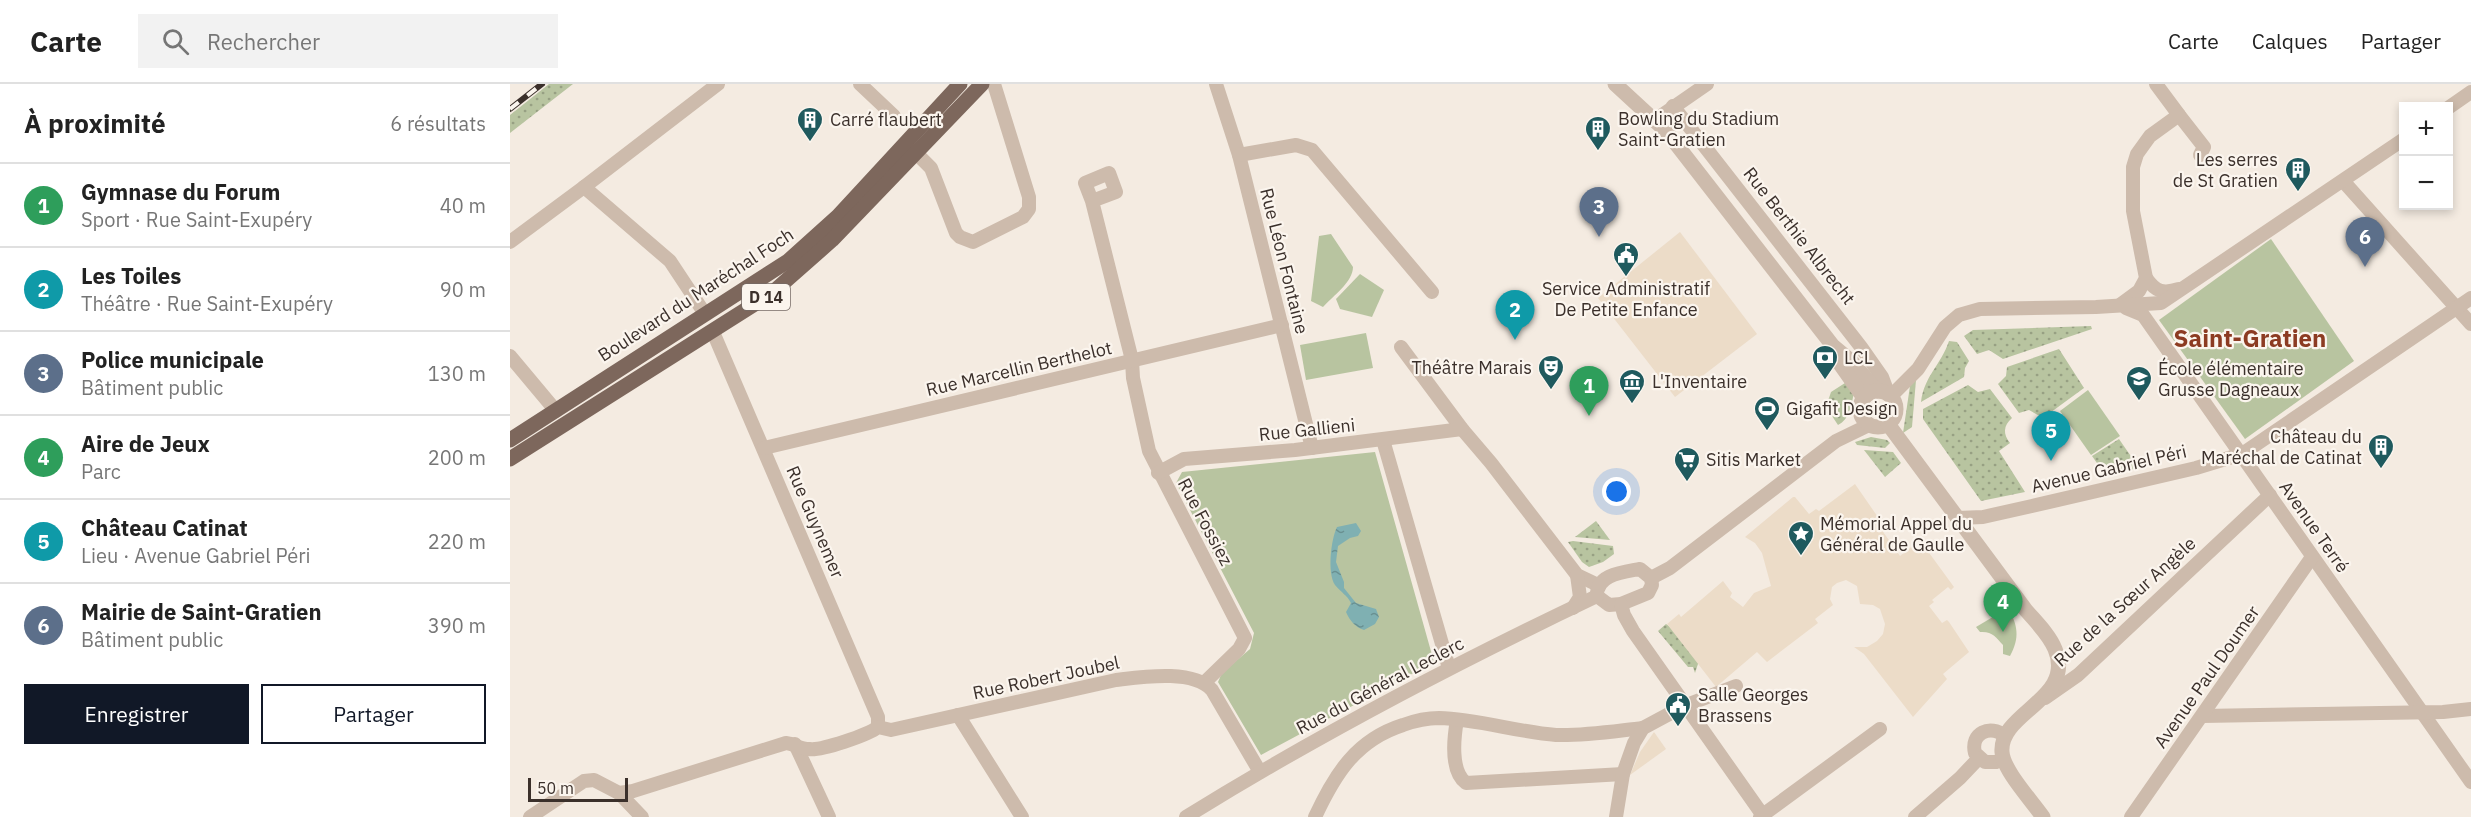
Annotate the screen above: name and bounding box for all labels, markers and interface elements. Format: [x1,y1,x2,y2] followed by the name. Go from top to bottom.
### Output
[138,14,558,68] search box
[30,23,102,60] text: Carte
[159,25,192,58] icon: search
[207,27,320,56] text: Rechercher
[2168,27,2219,55] text: Carte
[2252,27,2328,55] text: Calques
[2361,27,2441,55] text: Partager
[2399,102,2453,210] map controls
[2399,102,2453,156] button: +
[795,105,825,143] building icon: Carré flaubert
[24,106,166,140] text: À proximité
[1618,107,1779,151] place label: Bowling du Stadium Saint-Gratien
[830,108,942,131] place label: Carré flaubert
[390,110,486,137] text: 6 résultats
[1583,114,1613,152] building icon: Bowling du Stadium Saint-Gratien
[2173,148,2278,192] place label: Les serres de St Gratien
[2283,155,2313,193] building icon: Les serres de St Gratien
[2399,156,2453,210] button: −
[1739,162,1860,309] street label: Rue Berthie Albrecht
[81,177,280,206] text: Gymnase du Forum
[1255,186,1314,336] street label: Rue Léon Fontaine
[1580,188,1618,237] pin: 3
[38,192,50,219] text: 1
[440,192,486,219] text: 40 m
[81,206,312,233] text: Sport · Rue Saint-Exupéry
[2346,218,2384,267] pin: 6
[594,223,798,367] street label: Boulevard du Maréchal Foch
[1611,240,1641,278] public building icon: Service Administratif De Petite Enfance
[81,261,181,290] text: Les Toiles
[38,276,50,303] text: 2
[440,276,486,303] text: 90 m
[1542,277,1710,321] place label: Service Administratif De Petite Enfance
[742,284,790,310] road number: D 14
[81,290,333,317] text: Théâtre · Rue Saint-Exupéry
[1496,290,1534,340] pin: 2
[2174,322,2326,354] district label: Saint-Gratien
[924,336,1114,401] street label: Rue Marcellin Berthelot
[1810,343,1840,381] bank icon: LCL
[81,345,264,374] text: Police municipale
[1844,346,1873,369] place label: LCL
[1536,353,1566,391] theatre icon: Théâtre Marais
[1411,356,1532,379] place label: Théâtre Marais
[2158,357,2304,401] place label: École élémentaire Grusse Dagneaux
[38,360,50,387] text: 3
[428,360,486,387] text: 130 m
[2124,364,2154,402] school or university icon: École élémentaire Grusse Dagneaux
[1570,366,1608,416] pin: 1
[1617,367,1647,405] museum icon: L'Inventaire
[1652,370,1747,393] place label: L'Inventaire
[81,374,223,401] text: Bâtiment public
[1752,394,1782,432] sports icon: Gigafit Design
[1786,397,1898,420] place label: Gigafit Design
[2032,412,2070,461] pin: 5
[1258,413,1356,446] street label: Rue Gallieni
[2201,425,2362,469] place label: Château du Maréchal de Catinat
[81,429,210,458] text: Aire de Jeux
[2366,432,2396,470] building icon: Château du Maréchal de Catinat
[2029,439,2189,498] street label: Avenue Gabriel Péri
[38,444,50,471] text: 4
[428,444,486,471] text: 200 m
[1672,445,1702,483] supermarket icon: Sitis Market
[1706,448,1801,471] place label: Sitis Market
[81,458,121,485] text: Parc
[781,462,850,582] street label: Rue Guynemer
[1173,474,1238,569] street label: Rue Fossiez
[1602,477,1631,506] your location
[2274,477,2354,577] street label: Avenue Terré
[1820,512,1972,556] place label: Mémorial Appel du Général de Gaulle
[81,513,248,542] text: Château Catinat
[1786,519,1816,557] place icon: Mémorial Appel du Général de Gaulle
[38,528,50,555] text: 5
[428,528,486,555] text: 220 m
[2049,532,2201,672] street label: Rue de la Sœur Angèle
[81,542,311,569] text: Lieu · Avenue Gabriel Péri
[1984,582,2022,632] pin: 4
[81,597,322,626] text: Mairie de Saint-Gratien
[2149,601,2265,752] street label: Avenue Paul Doumer
[38,612,50,639] text: 6
[428,612,486,639] text: 390 m
[81,626,223,653] text: Bâtiment public
[1292,632,1468,740] street label: Rue du Général Leclerc
[970,651,1121,704] street label: Rue Robert Joubel
[1698,683,1809,727] place label: Salle Georges Brassens
[24,684,249,744] button: Enregistrer
[261,684,486,744] button: Partager
[1663,690,1693,728] public building icon: Salle Georges Brassens
[528,775,628,802] scale bar
[537,778,574,798] text: 50 m

